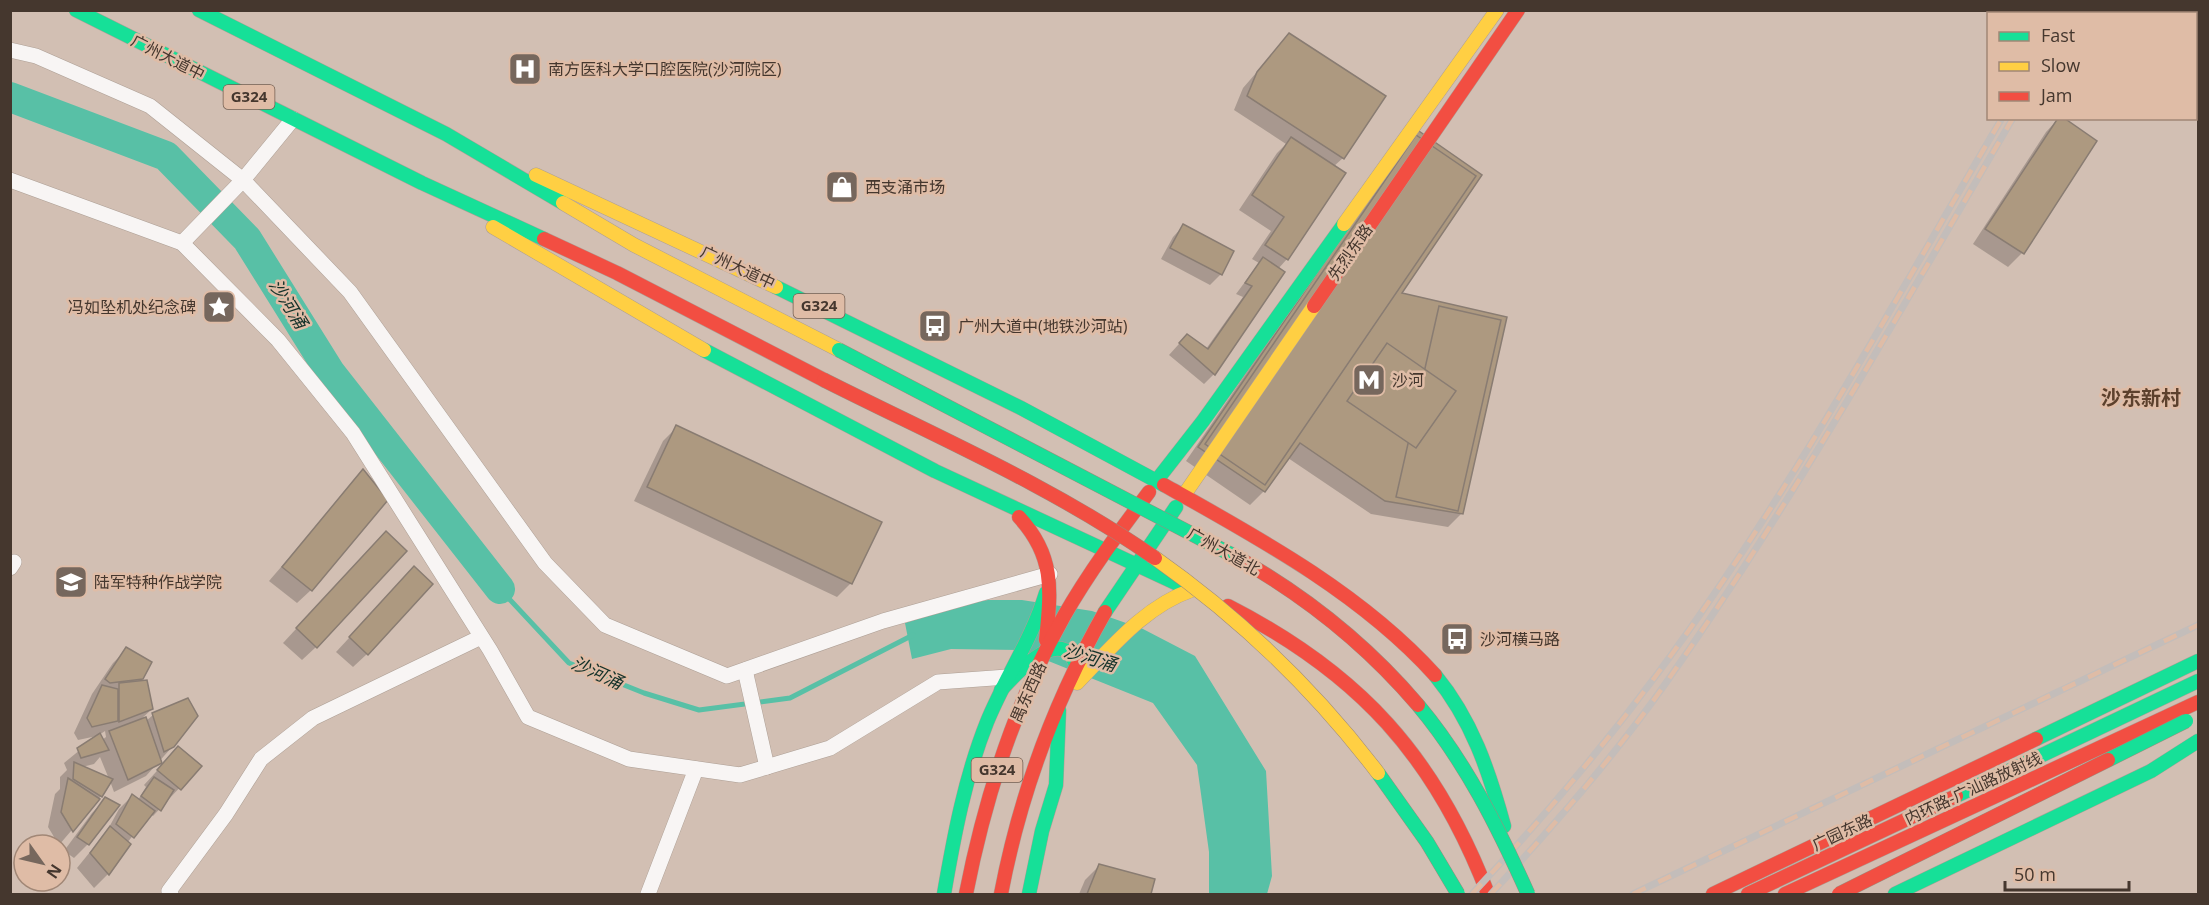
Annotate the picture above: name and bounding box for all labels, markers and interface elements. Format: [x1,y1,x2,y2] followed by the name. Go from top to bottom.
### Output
[1987,12,2197,120] legend
[2041,23,2075,47] text: Fast
[127,29,209,85] street label: 广州大道中
[507,51,543,87] hospital icon: 南方医科大学口腔医院(沙河院区)
[2041,53,2080,77] text: Slow
[548,58,782,80] place label: 南方医科大学口腔医院(沙河院区)
[2039,83,2073,107] text: Jam
[224,85,274,109] road number: G324
[824,169,860,205] shop icon: 西支涌市场
[865,176,945,198] place label: 西支涌市场
[1323,219,1377,285] street label: 先烈东路
[697,240,779,294] street label: 广州大道中
[264,274,314,334] water label: 沙河涌
[201,289,237,325] place icon: 冯如坠机处纪念碑
[794,294,844,318] road number: G324
[68,296,196,318] place label: 冯如坠机处纪念碑
[917,308,953,344] bus stop icon: 广州大道中(地铁沙河站)
[958,315,1128,337] place label: 广州大道中(地铁沙河站)
[1351,362,1387,398] metro station icon: 沙河
[1392,369,1424,391] place label: 沙河
[2101,384,2181,411] district label: 沙东新村
[1184,522,1264,580] street label: 广州大道北
[53,564,89,600] school or university icon: 陆军特种作战学院
[94,571,222,593] place label: 陆军特种作战学院
[1439,621,1475,657] bus stop icon: 沙河横马路
[1480,628,1560,650] place label: 沙河横马路
[1061,638,1122,677] water label: 沙河涌
[568,650,629,695] water label: 沙河涌
[1005,658,1051,726] street label: 禺东西路
[1901,747,2045,829] street label: 内环路-广汕路放射线
[972,758,1022,782] road number: G324
[1808,809,1876,855] street label: 广园东路
[12,833,72,893] north arrow
[2005,854,2130,892] scale bar
[42,860,67,883] text: N
[2014,862,2056,886] text: 50 m

